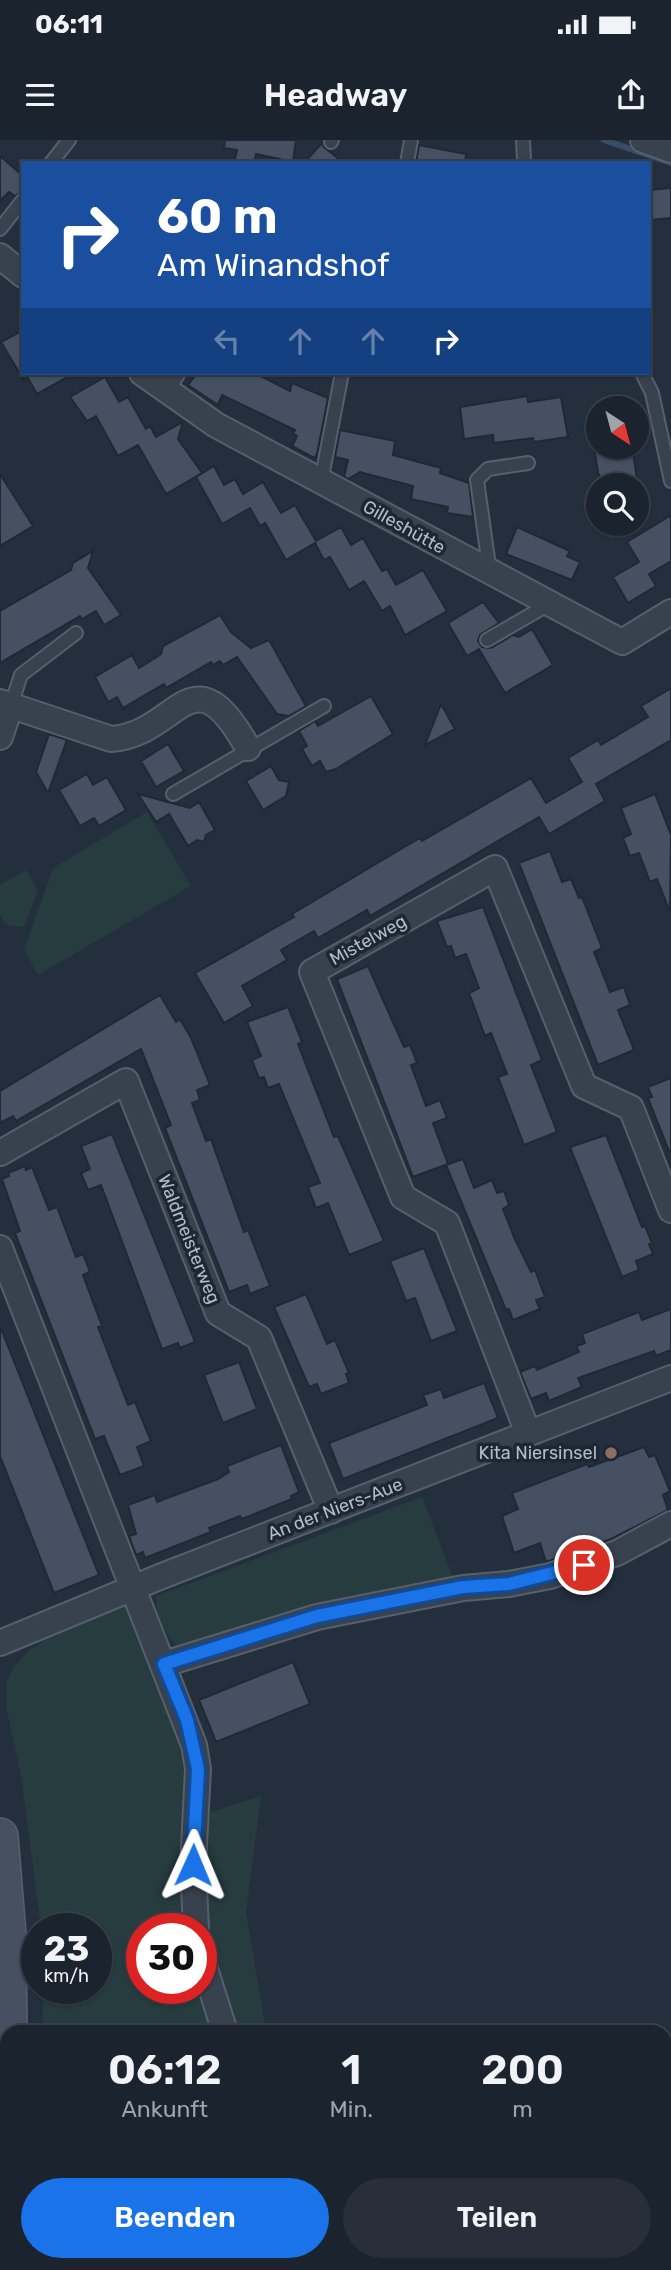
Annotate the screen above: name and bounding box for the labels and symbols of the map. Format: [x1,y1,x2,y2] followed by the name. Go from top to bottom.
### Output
[586,396,649,458] north arrow
[359,495,449,559] street label: Gilleshütte
[326,910,410,970] street label: Mistelweg
[153,1171,225,1307] street label: Waldmeisterweg
[479,1442,597,1464] place label: Kita Niersinsel
[603,1445,619,1461] marker: Kita Niersinsel
[264,1473,406,1545] street label: An der Niers-Aue
[554,1535,614,1595] pin
[156,1828,230,1902] position arrow
[126,1913,217,2004] speed limit sign: 30

